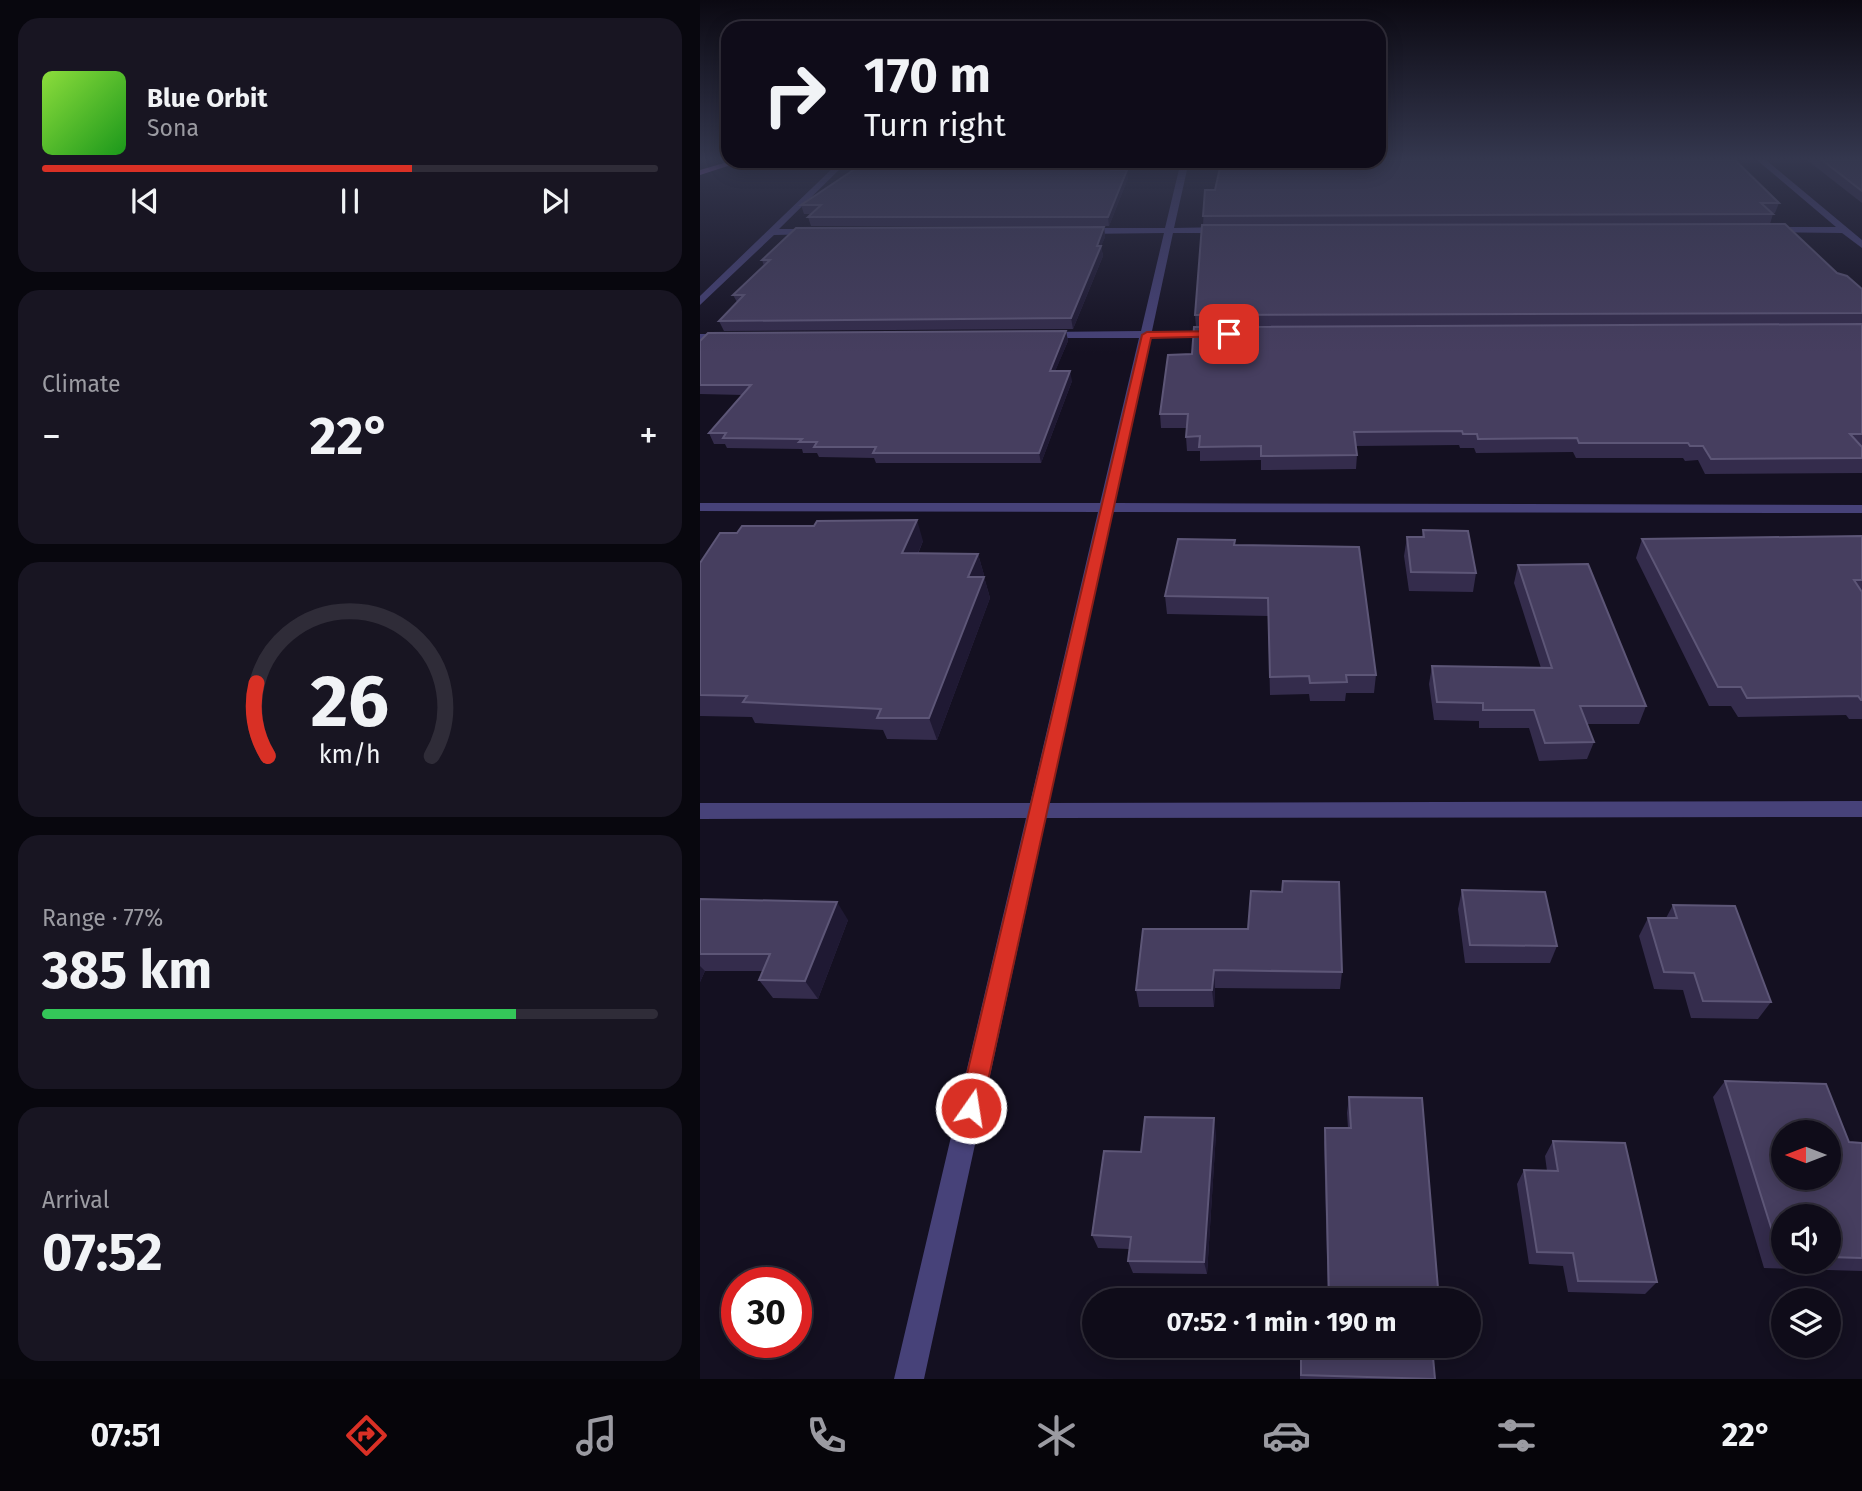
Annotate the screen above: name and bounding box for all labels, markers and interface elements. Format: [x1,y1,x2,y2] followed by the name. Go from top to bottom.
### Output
[864,46,991,105] text: 170 m
[749,49,840,140] icon: right
[147,83,267,114] text: Blue Orbit
[864,106,1006,144] text: Turn right
[147,114,199,142] text: Sona
[126,182,164,220] icon: previous
[331,182,369,220] icon: pause
[536,182,574,220] icon: next
[1199,304,1259,364] pin
[1210,315,1248,353] icon: arrive
[42,370,121,398] text: Climate
[310,405,390,468] text: 22°
[42,413,61,459] text: −
[639,413,658,459] text: +
[311,658,389,745] text: 26
[319,739,381,769] text: km/h
[42,904,163,932] text: Range · 77%
[42,939,212,1002] text: 385 km
[934,1071,1008,1145] position arrow
[1771,1120,1841,1190] north arrow
[1771,1120,1841,1358] map controls
[42,1186,109,1214] text: Arrival
[1771,1204,1841,1274] button: sound
[42,1221,163,1284] text: 07:52
[721,1267,812,1358] speed limit sign: 30
[1771,1288,1841,1358] button: layers
[1167,1307,1396,1338] text: 07:52 · 1 min · 190 m
[342,1411,391,1460] icon: directions
[572,1411,621,1460] icon: music
[802,1411,851,1460] icon: phone
[1032,1411,1081,1460] icon: climate
[1262,1411,1311,1460] icon: car
[1492,1411,1541,1460] icon: filters
[90,1416,162,1454] text: 07:51
[1722,1416,1772,1454] text: 22°

